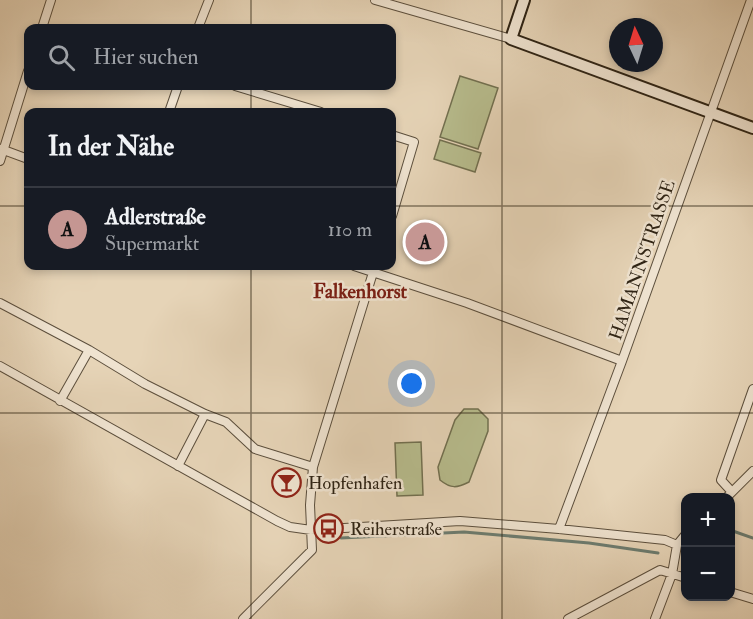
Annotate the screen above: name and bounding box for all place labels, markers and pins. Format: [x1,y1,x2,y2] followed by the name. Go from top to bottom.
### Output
[406,220,444,264] pin: A
[271,467,303,499] bar icon: Hopfenhafen
[308,472,402,495] place label: Hopfenhafen
[313,513,345,545] bus stop icon: Reiherstraße
[350,518,443,541] place label: Reiherstraße

